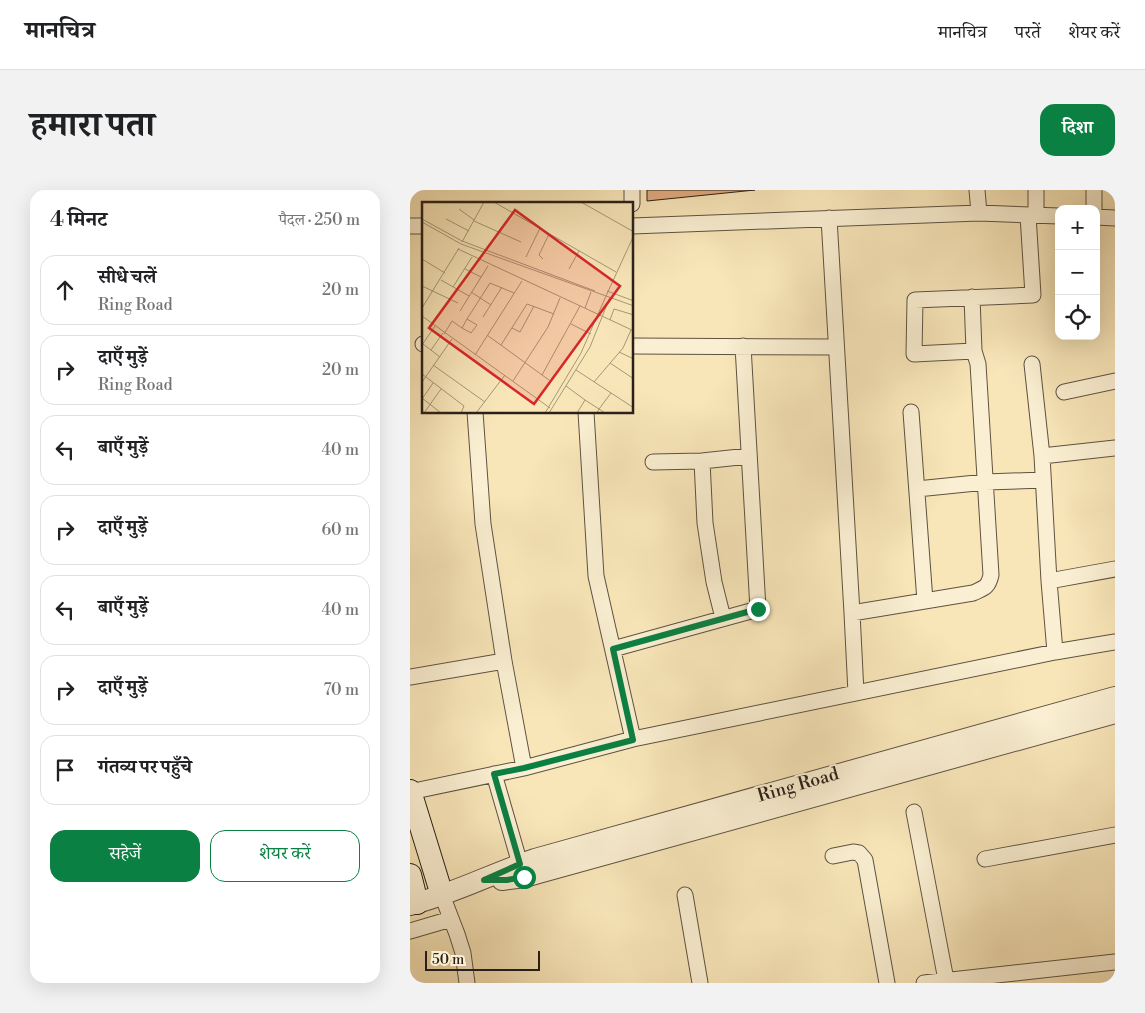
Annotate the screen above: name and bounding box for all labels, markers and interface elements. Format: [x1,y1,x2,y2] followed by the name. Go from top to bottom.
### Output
[25,16,95,46] text: मानचित्र
[938,21,987,44] text: मानचित्र
[1015,21,1041,44] text: परतें
[1069,21,1120,44] text: शेयर करें
[30,104,155,147] text: हमारा पता
[1040,104,1115,156] button: दिशा
[422,202,634,414] inset map
[1055,205,1100,340] map controls
[1055,205,1100,250] button: +
[50,207,107,233] text: 4 मिनट
[279,210,360,230] text: पैदल · 250 m
[1055,250,1100,295] button: −
[98,265,156,289] text: सीधे चलें
[51,276,79,304] icon: ahead
[322,280,359,300] text: 20 m
[98,295,173,315] text: Ring Road
[1055,295,1100,340] button: locate
[98,345,148,369] text: दाएँ मुड़ें
[51,356,79,384] icon: right
[322,360,359,380] text: 20 m
[98,375,173,395] text: Ring Road
[98,435,148,459] text: बाएँ मुड़ें
[51,436,79,464] icon: left
[322,440,359,460] text: 40 m
[98,515,148,539] text: दाएँ मुड़ें
[51,516,79,544] icon: right
[321,520,359,540] text: 60 m
[98,595,148,619] text: बाएँ मुड़ें
[51,596,79,624] icon: left
[747,598,770,621] route end
[322,600,359,620] text: 40 m
[98,675,148,699] text: दाएँ मुड़ें
[51,676,79,704] icon: right
[323,680,359,700] text: 70 m
[98,755,192,779] text: गंतव्य पर पहुँचे
[51,756,79,784] icon: arrive
[755,762,842,808] street label: Ring Road
[50,830,200,882] button: सहेजें
[210,830,360,882] button: शेयर करें
[513,866,536,889] route start
[425,948,540,971] scale bar
[432,951,464,969] text: 50 m

